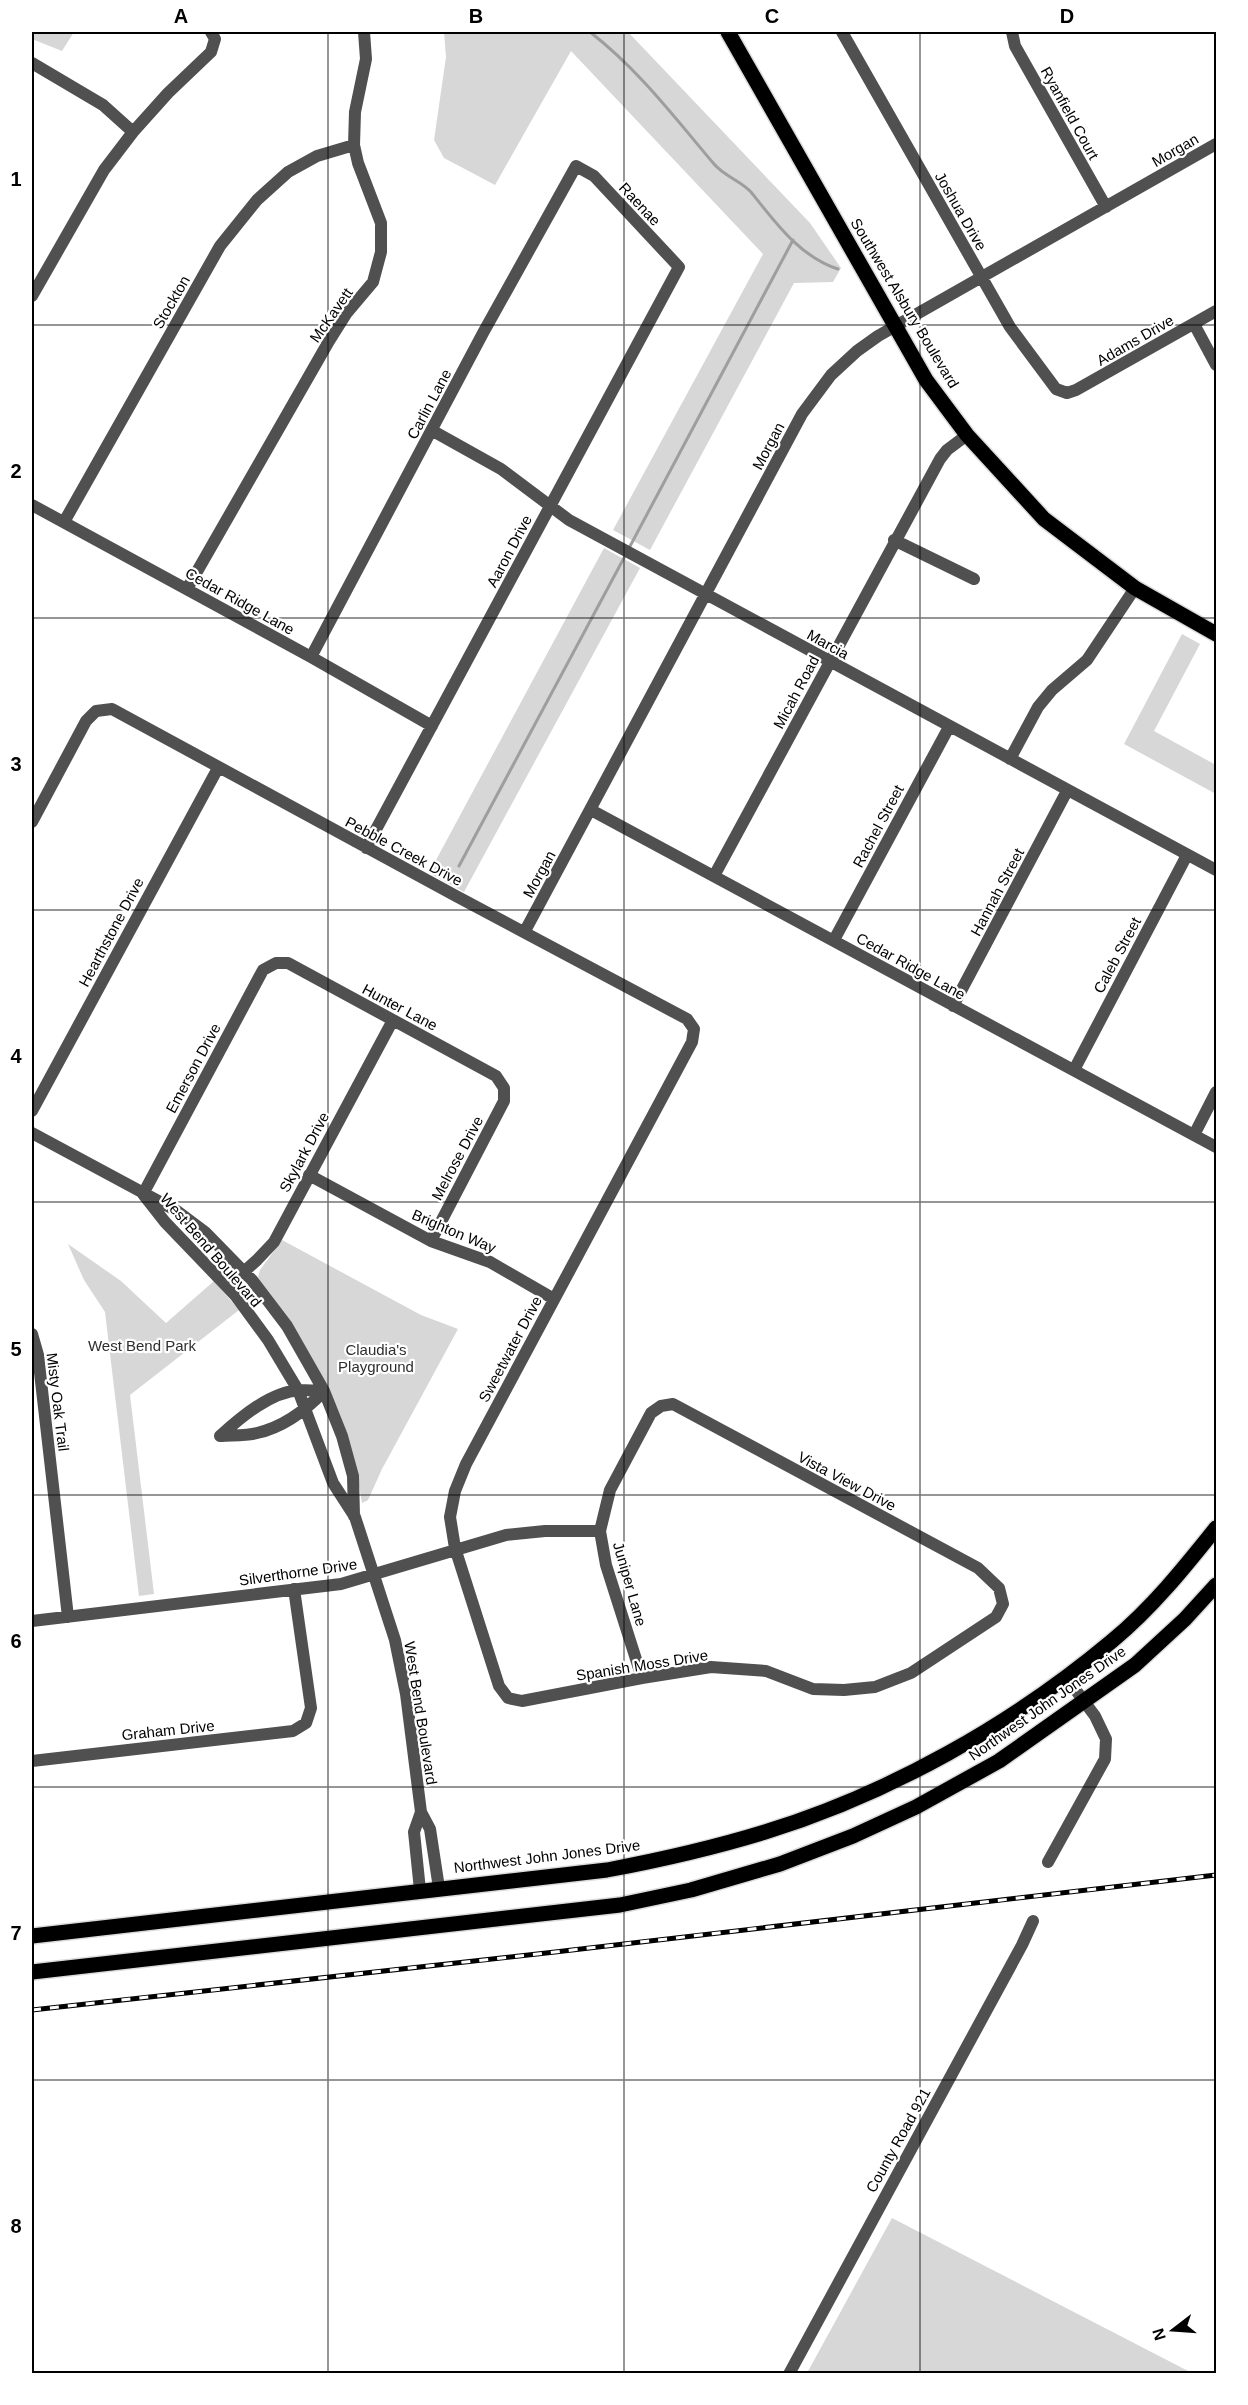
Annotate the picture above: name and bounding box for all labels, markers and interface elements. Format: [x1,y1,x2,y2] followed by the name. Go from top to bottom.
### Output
[174,5,188,27] text: A
[469,5,483,27] text: B
[765,5,779,27] text: C
[1060,5,1074,27] text: D
[1038,64,1103,163] street label: Ryanfield Court
[1149,130,1201,170] street label: Morgan
[10,168,22,190] text: 1
[932,169,990,253] street label: Joshua Drive
[616,179,664,229] street label: Raenae
[847,215,963,391] street label: Southwest Alsbury Boulevard
[149,272,193,332] street label: Stockton
[306,284,356,345] street label: McKavett
[1094,311,1176,369] street label: Adams Drive
[403,366,455,442] street label: Carlin Lane
[749,420,787,472] street label: Morgan
[10,460,22,482] text: 2
[483,512,535,590] street label: Aaron Drive
[183,564,297,638] street label: Cedar Ridge Lane
[804,626,852,663] street label: Marcia
[770,653,822,731] street label: Micah Road
[10,753,22,775] text: 3
[849,781,907,870] street label: Rachel Street
[343,813,465,889] street label: Pebble Creek Drive
[967,845,1028,939] street label: Hannah Street
[519,848,559,900] street label: Morgan
[75,875,147,989] street label: Hearthstone Drive
[1090,913,1144,996] street label: Caleb Street
[854,929,968,1003] street label: Cedar Ridge Lane
[360,980,440,1034] street label: Hunter Lane
[162,1020,224,1116] street label: Emerson Drive
[10,1045,22,1067] text: 4
[276,1109,332,1195] street label: Skylark Drive
[428,1113,486,1203] street label: Melrose Drive
[157,1190,265,1310] street label: West Bend Boulevard
[409,1206,499,1257] street label: Brighton Way
[475,1293,545,1405] street label: Sweetwater Drive
[88,1337,197,1354] park label: West Bend Park
[10,1338,22,1360] text: 5
[338,1341,414,1375] park label: Claudia's Playground
[44,1352,72,1452] street label: Misty Oak Trail
[795,1448,899,1514] street label: Vista View Drive
[610,1540,650,1628] street label: Juniper Lane
[238,1555,358,1589] street label: Silverthorne Drive
[10,1630,22,1652] text: 6
[401,1640,441,1786] street label: West Bend Boulevard
[965,1642,1129,1764] street label: Northwest John Jones Drive
[575,1646,709,1684] street label: Spanish Moss Drive
[121,1717,215,1743] street label: Graham Drive
[453,1836,641,1876] street label: Northwest John Jones Drive
[10,1922,22,1944] text: 7
[862,2085,934,2195] street label: County Road 921
[10,2215,22,2237] text: 8
[1143,2300,1203,2360] north arrow
[1149,2326,1169,2342] text: N

